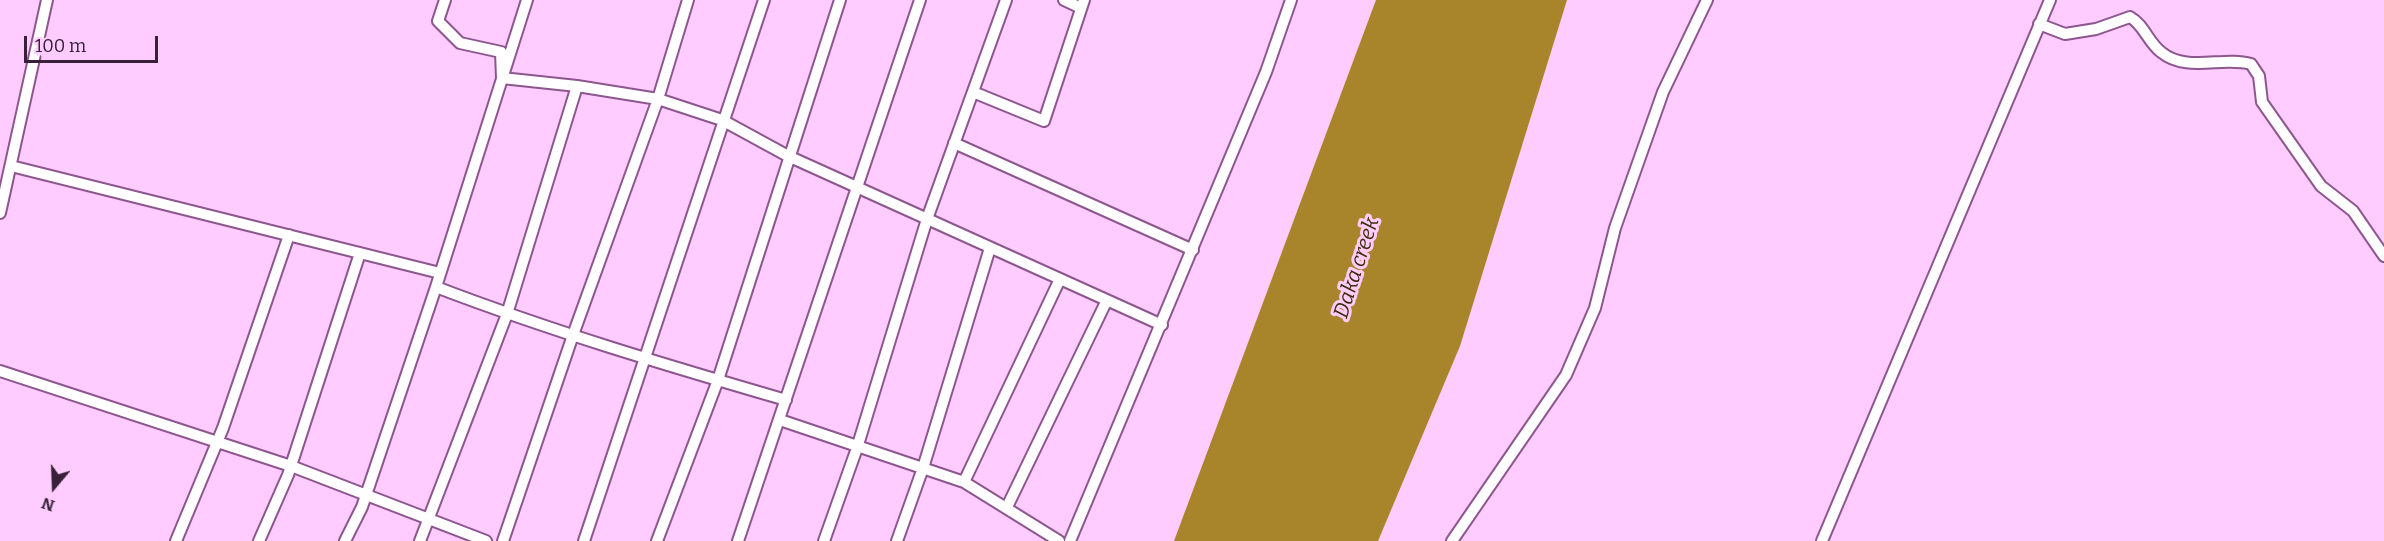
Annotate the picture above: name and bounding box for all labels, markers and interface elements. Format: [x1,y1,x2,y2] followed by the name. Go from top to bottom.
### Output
[27,24,160,62] scale bar
[35,35,86,57] text: 100 m
[1329,214,1385,322] water label: Daka creek
[24,457,84,517] north arrow
[39,494,57,515] text: N

